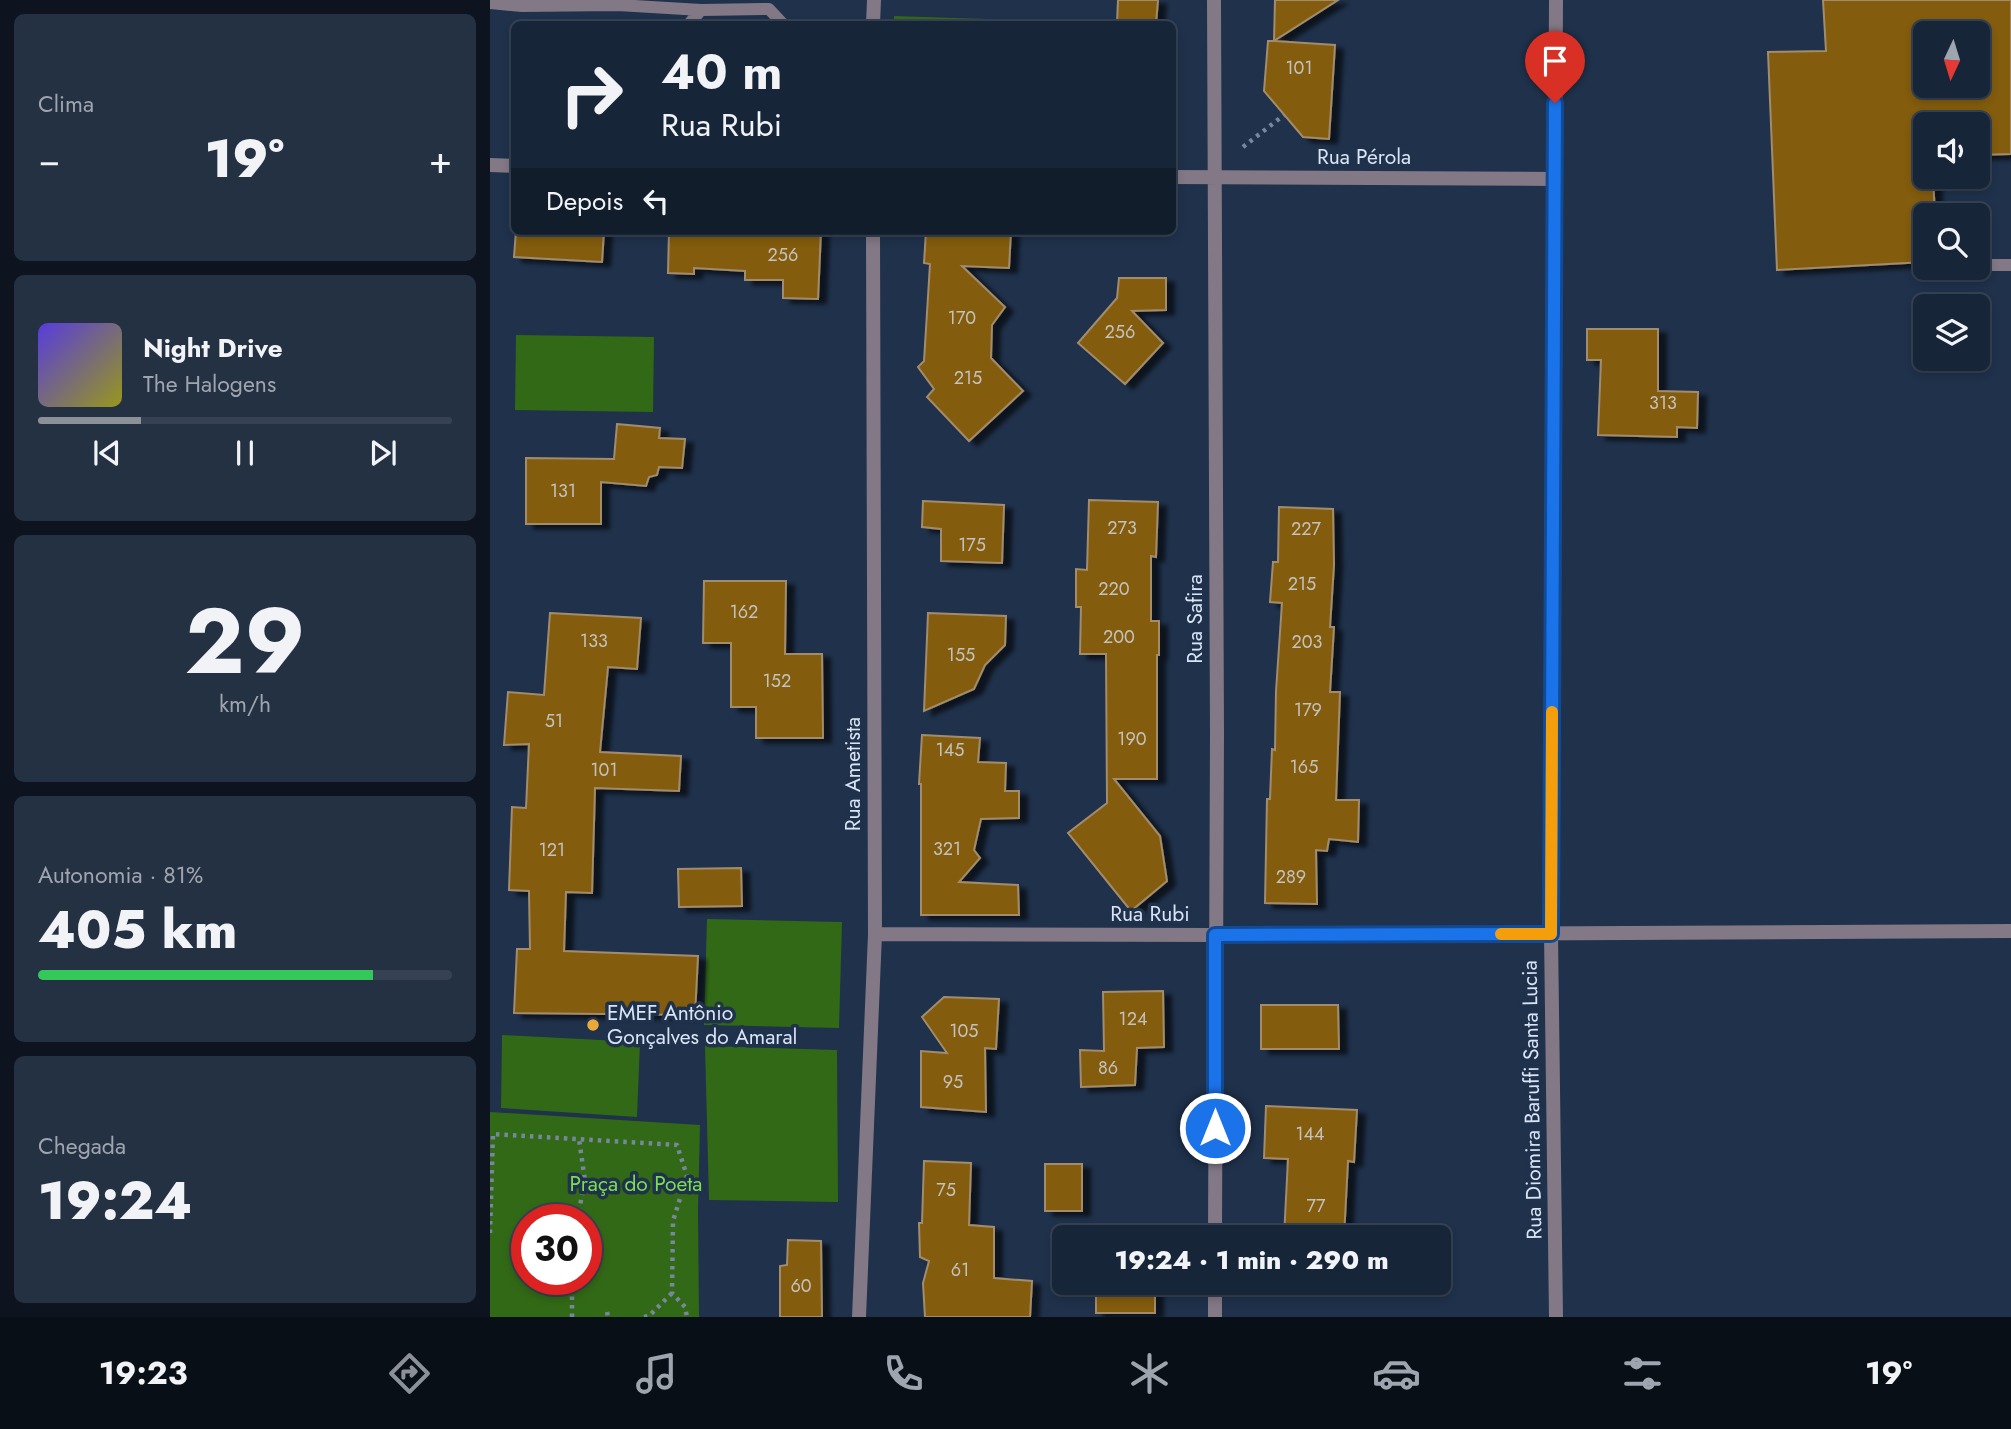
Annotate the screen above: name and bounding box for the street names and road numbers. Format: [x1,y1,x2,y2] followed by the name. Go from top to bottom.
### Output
[1317,142,1411,172] street label: Rua Pérola
[1180,574,1210,664] street label: Rua Safira
[838,717,868,831] street label: Rua Ametista
[1110,899,1190,929] street label: Rua Rubi
[1515,960,1549,1240] street label: Rua Diomira Baruffi Santa Lucia

